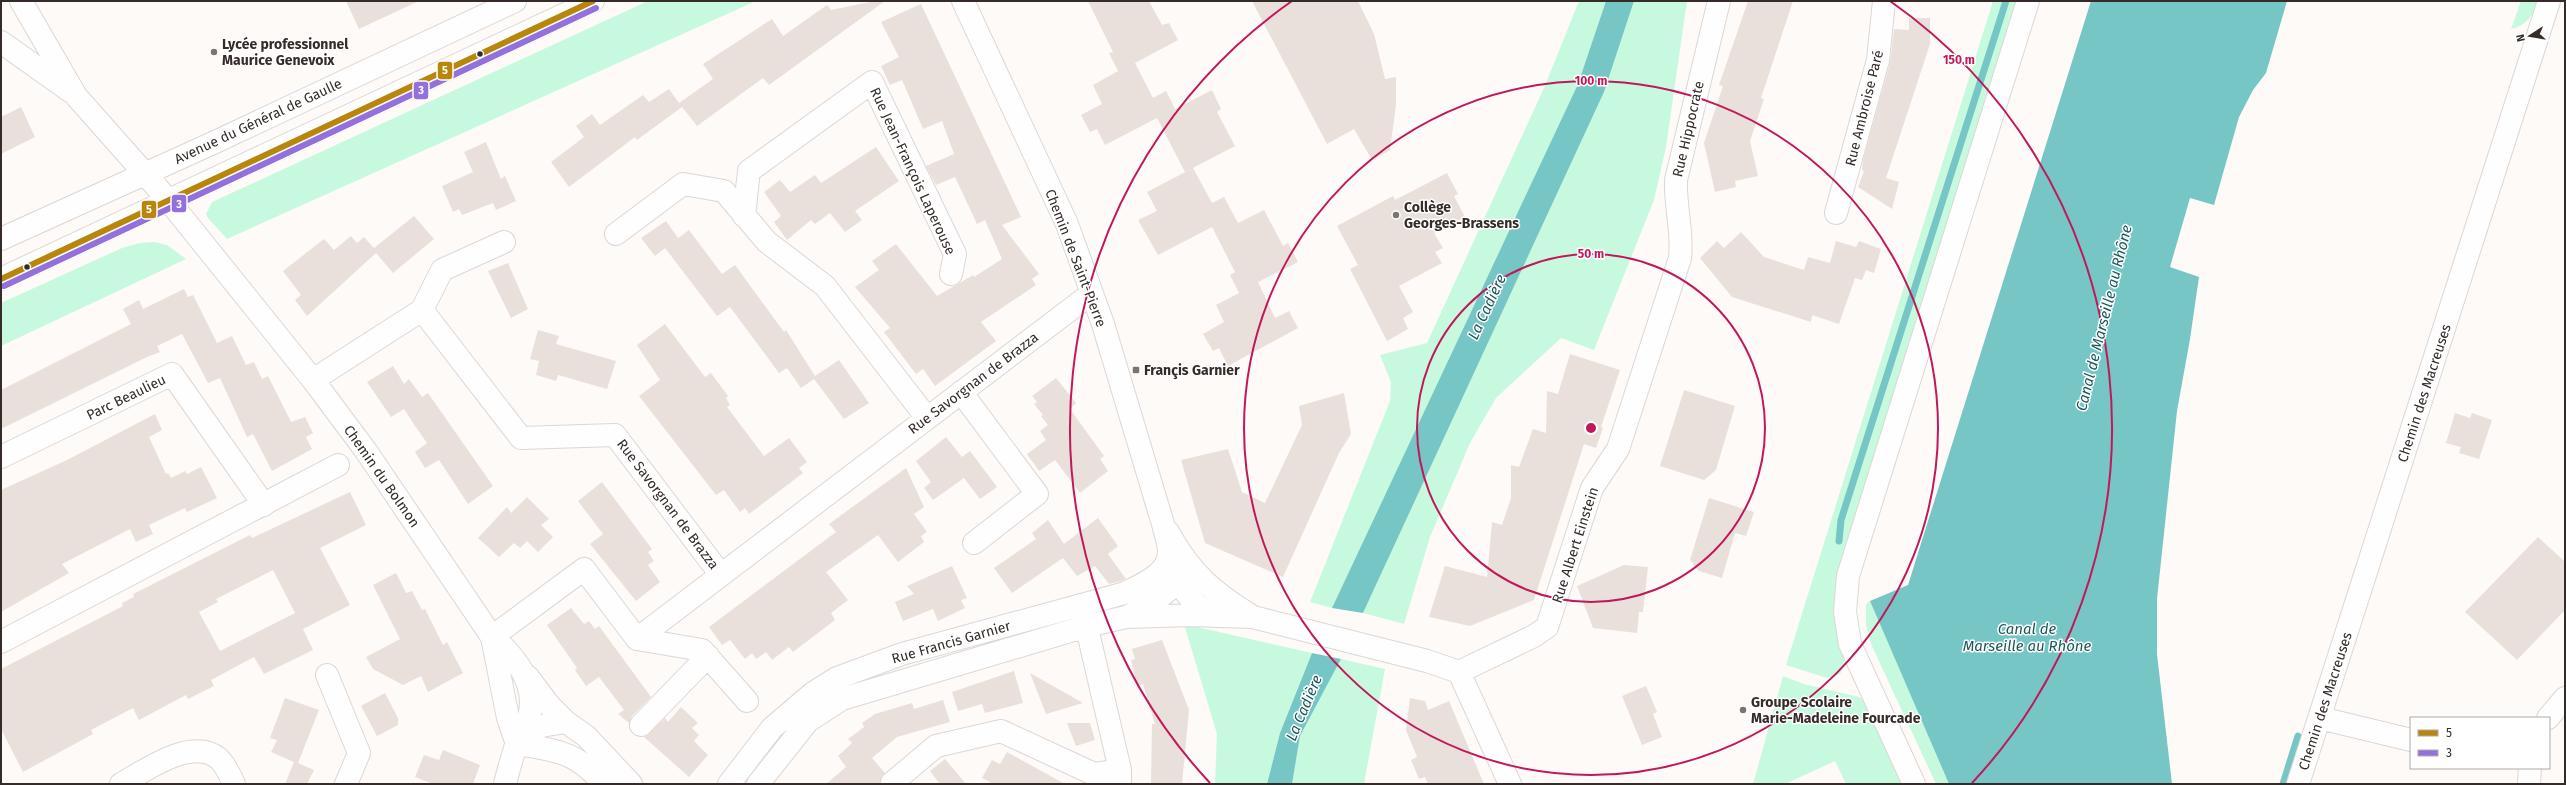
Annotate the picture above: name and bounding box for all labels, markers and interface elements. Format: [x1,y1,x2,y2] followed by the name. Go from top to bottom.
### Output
[2510,16,2550,56] north arrow
[2514,33,2528,43] text: N
[222,36,349,69] place label: Lycée professionnel Maurice Genevoix
[209,47,219,57] marker: Lycée professionnel Maurice Genevoix
[1842,48,1887,168] street label: Rue Ambroise Paré
[475,49,485,59] unlabelled marker
[1943,53,1975,67] text: 150 m
[437,61,453,80] line badge: 5
[442,64,448,77] text: 5
[1575,74,1607,88] text: 100 m
[172,75,345,168] street label: Avenue du Général de Gaulle
[1669,79,1708,179] street label: Rue Hippocrate
[413,81,429,100] line badge: 3
[417,84,424,97] text: 3
[866,85,959,258] street label: Rue Jean-François Laperouse
[1041,187,1110,330] street label: Chemin de Saint-Pierre
[171,194,187,213] line badge: 3
[175,198,182,211] text: 3
[1404,199,1519,232] place label: Collège Georges-Brassens
[141,200,157,219] line badge: 5
[146,203,152,216] text: 5
[1391,210,1401,220] marker: Collège Georges-Brassens
[2072,223,2136,413] water label: Canal de Marseille au Rhône
[1578,247,1604,261] text: 50 m
[22,262,32,272] unlabelled marker
[1464,271,1510,342] water label: La Cadière
[2394,321,2455,464] street label: Chemin des Macreuses
[905,329,1042,438] street label: Rue Savorgnan de Brazza
[1144,362,1240,380] place label: Françis Garnier
[1131,365,1141,375] marker: Françis Garnier
[84,371,169,424] street label: Parc Beaulieu
[1584,421,1598,435] centre of rings
[340,422,423,531] street label: Chemin du Bolmon
[613,436,722,573] street label: Rue Savorgnan de Brazza
[1549,485,1602,605] street label: Rue Albert Einstein
[890,617,1013,668] street label: Rue Francis Garnier
[1963,620,2092,655] water label: Canal de Marseille au Rhône
[2295,629,2356,772] street label: Chemin des Macreuses
[1282,672,1326,744] water label: La Cadière
[1751,694,1921,727] place label: Groupe Scolaire Marie-Madeleine Fourcade
[1738,705,1748,715] marker: Groupe Scolaire Marie-Madeleine Fourcade
[2410,717,2550,769] legend
[2446,726,2452,740] text: 5
[2446,746,2452,760] text: 3

